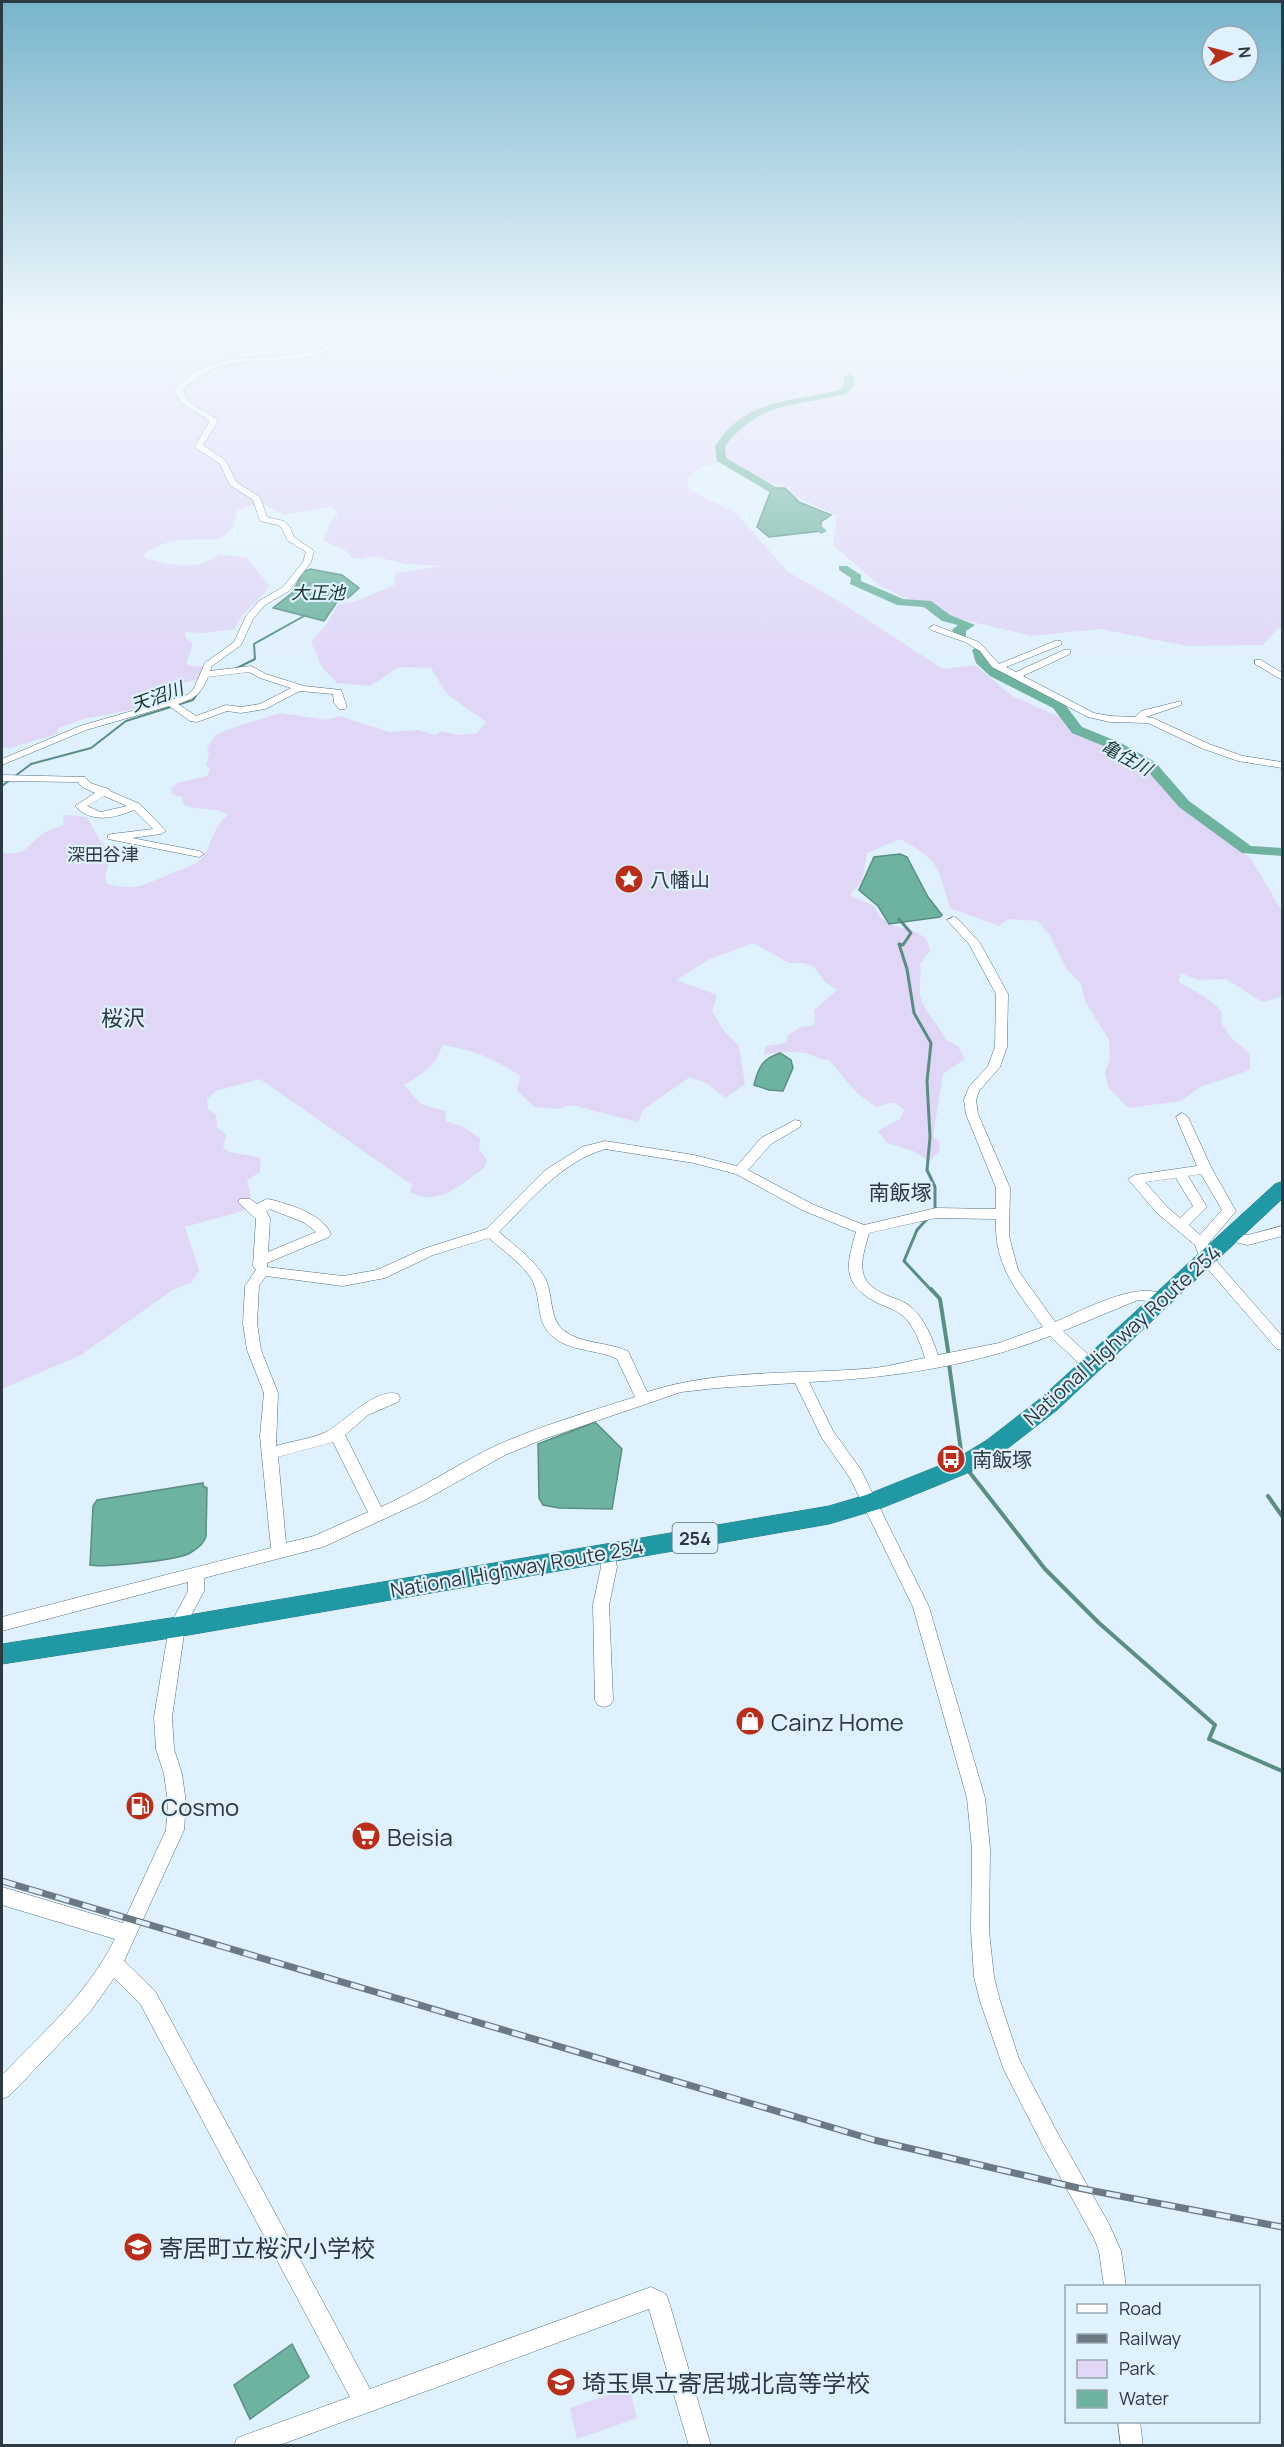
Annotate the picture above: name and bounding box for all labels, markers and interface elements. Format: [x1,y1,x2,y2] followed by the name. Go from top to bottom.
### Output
[1200,24,1260,84] north arrow
[1233,46,1256,59] text: N
[291,580,347,604] water label: 大正池
[128,675,188,717] water label: 天沼川
[1098,733,1158,782] water label: 亀住川
[67,842,139,866] district label: 深田谷津
[613,863,645,895] place icon: 八幡山
[650,866,710,893] place label: 八幡山
[101,1003,145,1033] district label: 桜沢
[869,1178,932,1206] district label: 南飯塚
[1017,1239,1227,1431] street label: National Highway Route 254
[935,1443,967,1475] bus stop icon: 南飯塚
[972,1446,1032,1473] place label: 南飯塚
[672,1523,718,1553] road number: 254
[388,1532,646,1604] street label: National Highway Route 254
[734,1705,766,1737] shop icon: Cainz Home
[771,1705,904,1738] place label: Cainz Home
[124,1790,156,1822] fuel station icon: Cosmo
[161,1790,239,1823] place label: Cosmo
[350,1820,382,1852] supermarket icon: Beisia
[387,1820,453,1853] place label: Beisia
[122,2231,154,2263] school or university icon: 寄居町立桜沢小学校
[159,2231,375,2264] place label: 寄居町立桜沢小学校
[1065,2285,1260,2423] legend
[1119,2296,1162,2320] text: Road
[1119,2326,1181,2350] text: Railway
[1119,2356,1156,2380] text: Park
[545,2366,577,2398] school or university icon: 埼玉県立寄居城北高等学校
[582,2366,870,2399] place label: 埼玉県立寄居城北高等学校
[1119,2386,1169,2410] text: Water

